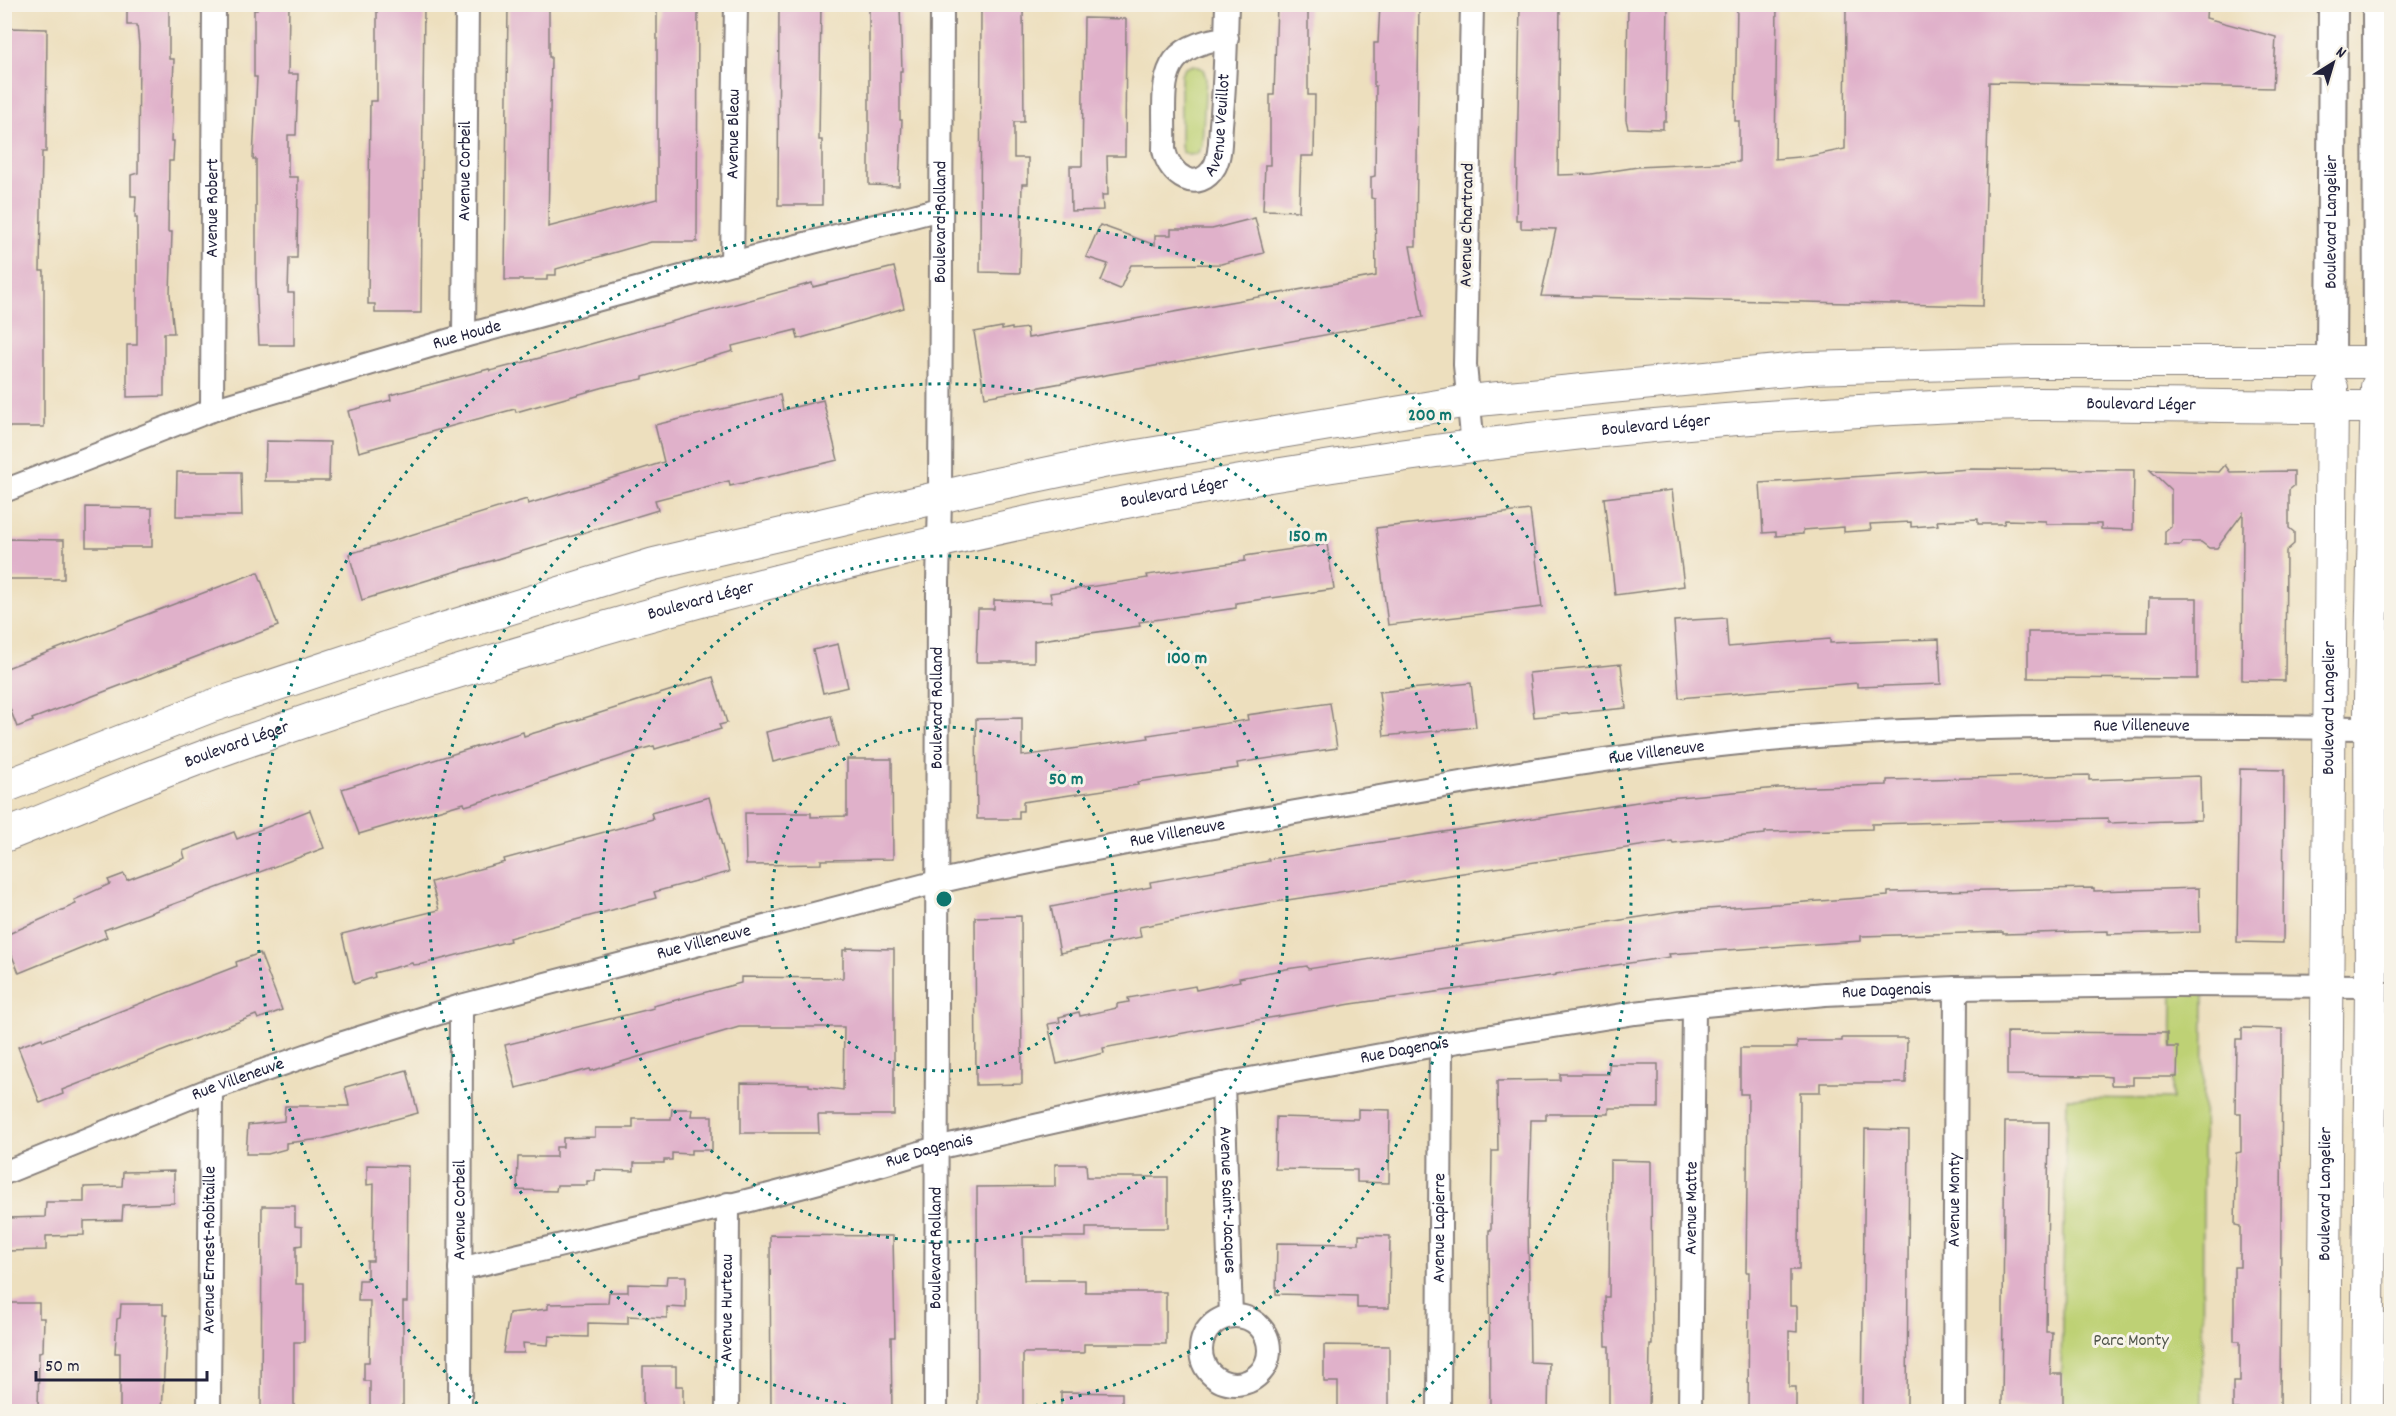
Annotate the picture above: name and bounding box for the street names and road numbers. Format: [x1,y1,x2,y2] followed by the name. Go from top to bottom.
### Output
[1199,73,1237,183] street label: Avenue Veuillot
[721,89,747,179] street label: Avenue Bleau
[453,120,478,221] street label: Avenue Corbeil
[2319,155,2345,289] street label: Boulevard Langelier
[200,158,226,258] street label: Avenue Robert
[928,161,954,283] street label: Boulevard Rolland
[1454,163,1482,287] street label: Avenue Chartrand
[430,314,504,357] street label: Rue Houde
[2086,392,2196,418] street label: Boulevard Léger
[1600,409,1712,444] street label: Boulevard Léger
[1118,471,1231,515] street label: Boulevard Léger
[645,575,757,627] street label: Boulevard Léger
[2316,641,2343,775] street label: Boulevard Langelier
[925,647,950,769] street label: Boulevard Rolland
[2093,714,2190,739] street label: Rue Villeneuve
[181,715,293,775] street label: Boulevard Léger
[1607,734,1706,772] street label: Rue Villeneuve
[1128,813,1227,855] street label: Rue Villeneuve
[654,918,754,967] street label: Rue Villeneuve
[1841,977,1932,1006] street label: Rue Dagenais
[1358,1030,1451,1071] street label: Rue Dagenais
[188,1052,288,1108] street label: Rue Villeneuve
[1212,1126,1242,1274] street label: Avenue Saint-Jacques
[2313,1127,2339,1261] street label: Boulevard Langelier
[883,1128,975,1175] street label: Rue Dagenais
[1942,1152,1968,1247] street label: Avenue Monty
[448,1159,473,1260] street label: Avenue Corbeil
[1679,1161,1705,1255] street label: Avenue Matte
[197,1166,223,1334] street label: Avenue Ernest-Robitaille
[1427,1173,1453,1283] street label: Avenue Lapierre
[924,1187,949,1309] street label: Boulevard Rolland
[715,1254,740,1362] street label: Avenue Hurteau

